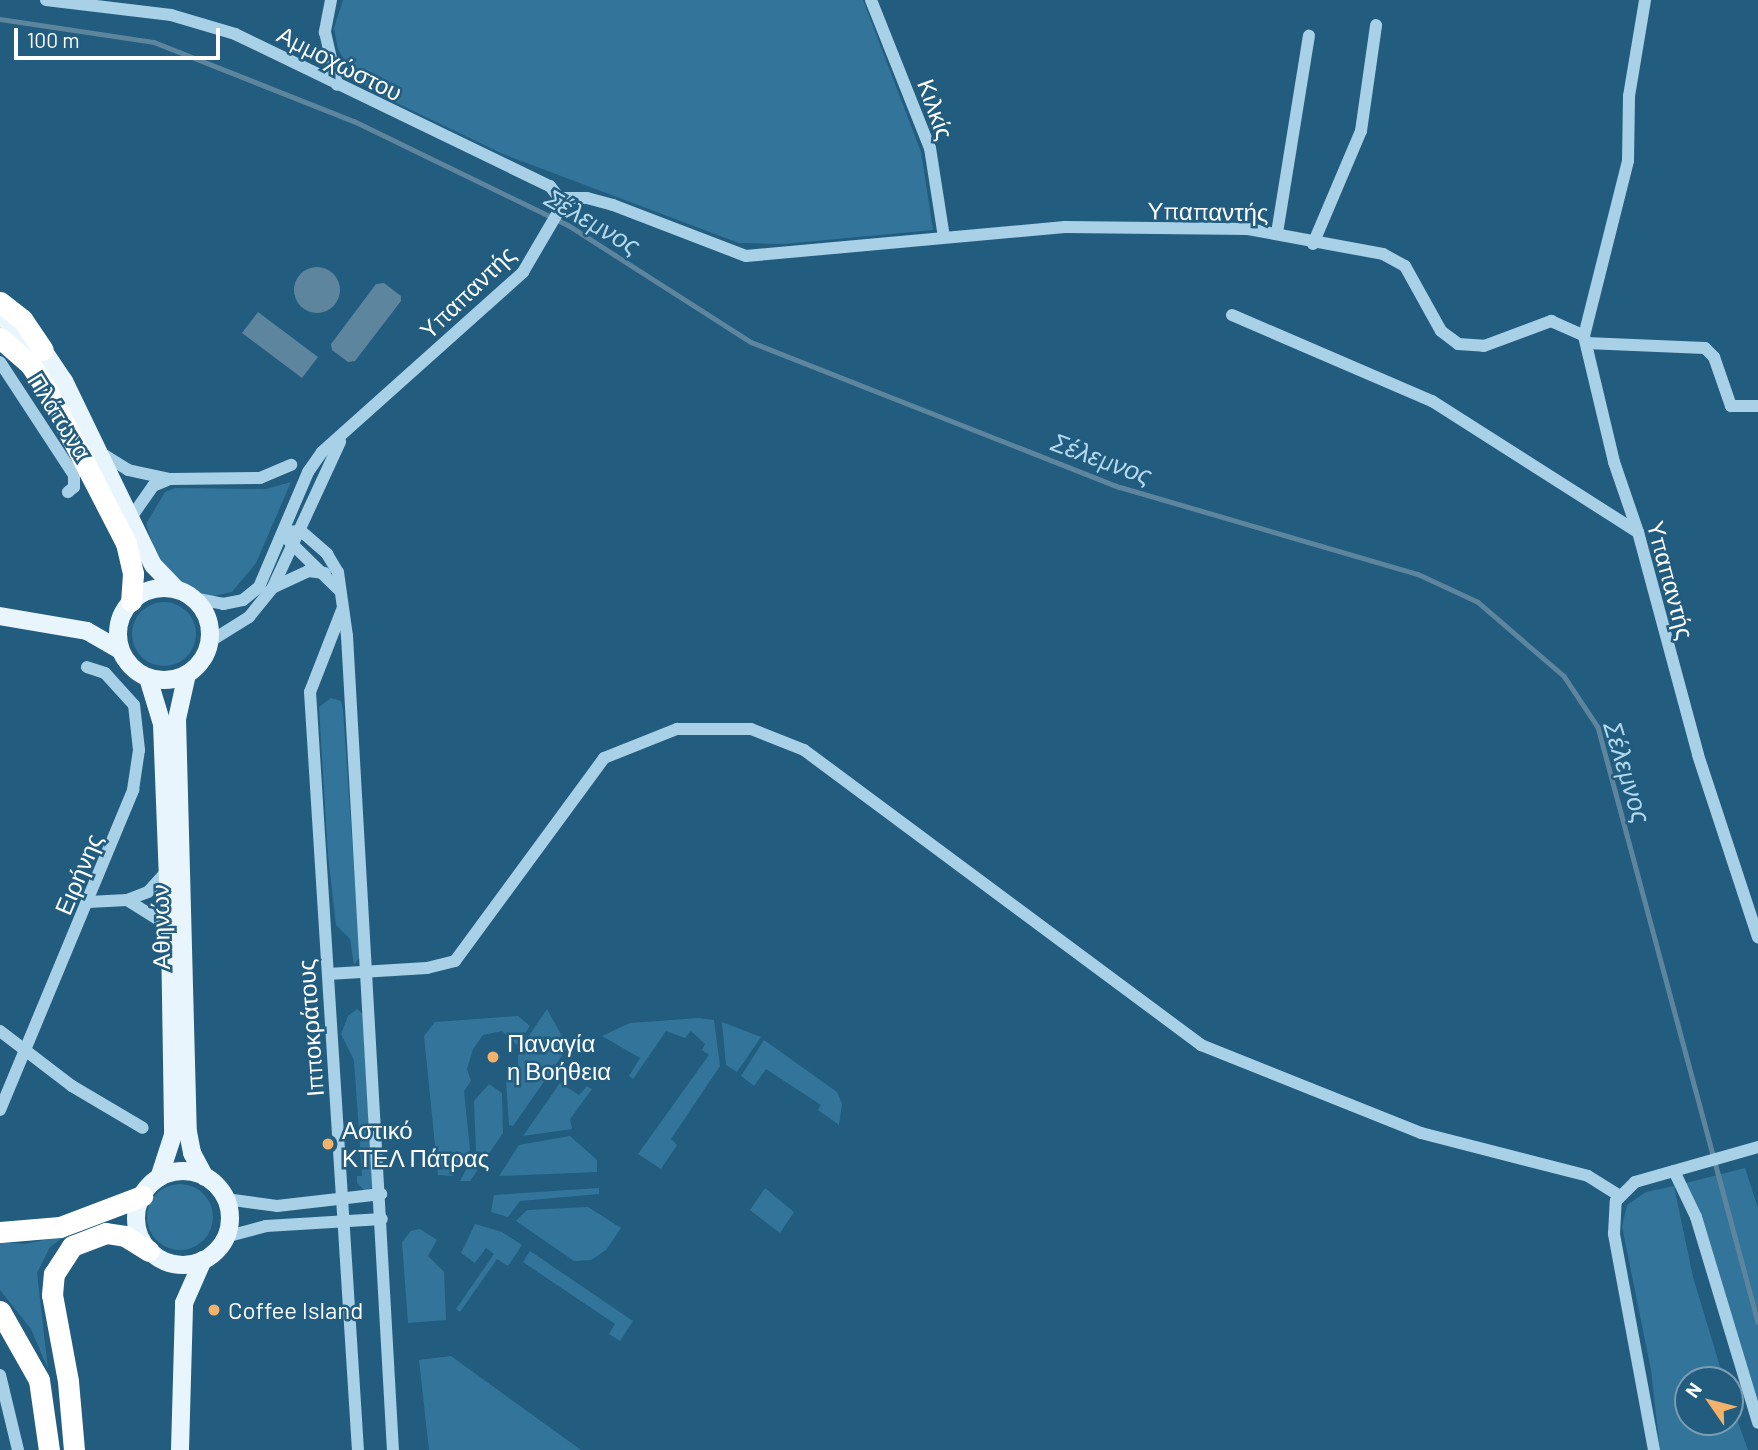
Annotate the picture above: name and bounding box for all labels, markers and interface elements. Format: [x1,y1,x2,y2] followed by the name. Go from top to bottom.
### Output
[18,14,224,58] scale bar
[273,19,407,107] street label: Αμμοχώστου
[27,27,80,52] text: 100 m
[912,75,960,143] street label: Κιλκίς
[540,181,646,261] water label: Σέλεμνος
[1147,196,1269,226] street label: Υπαπαντής
[413,240,521,344] street label: Υπαπαντής
[22,367,98,465] street label: Πλάτωνα
[1047,425,1157,491] water label: Σέλεμνος
[1641,518,1701,642] street label: Υπαπαντής
[1598,717,1658,827] water label: Σέλεμνος
[48,829,108,919] street label: Ειρήνης
[145,884,175,970] street label: Αθηνών
[291,958,329,1098] street label: Ιπποκράτους
[507,1029,611,1085] place label: Παναγία η Βοήθεια
[485,1049,501,1065] marker: Παναγία η Βοήθεια
[342,1116,489,1172] place label: Αστικό ΚΤΕΛ Πάτρας
[320,1136,336,1152] marker: Αστικό ΚΤΕΛ Πάτρας
[228,1296,363,1324] place label: Coffee Island
[206,1302,222,1318] marker: Coffee Island
[1674,1366,1744,1436] north arrow
[1680,1378,1706,1402] text: N

